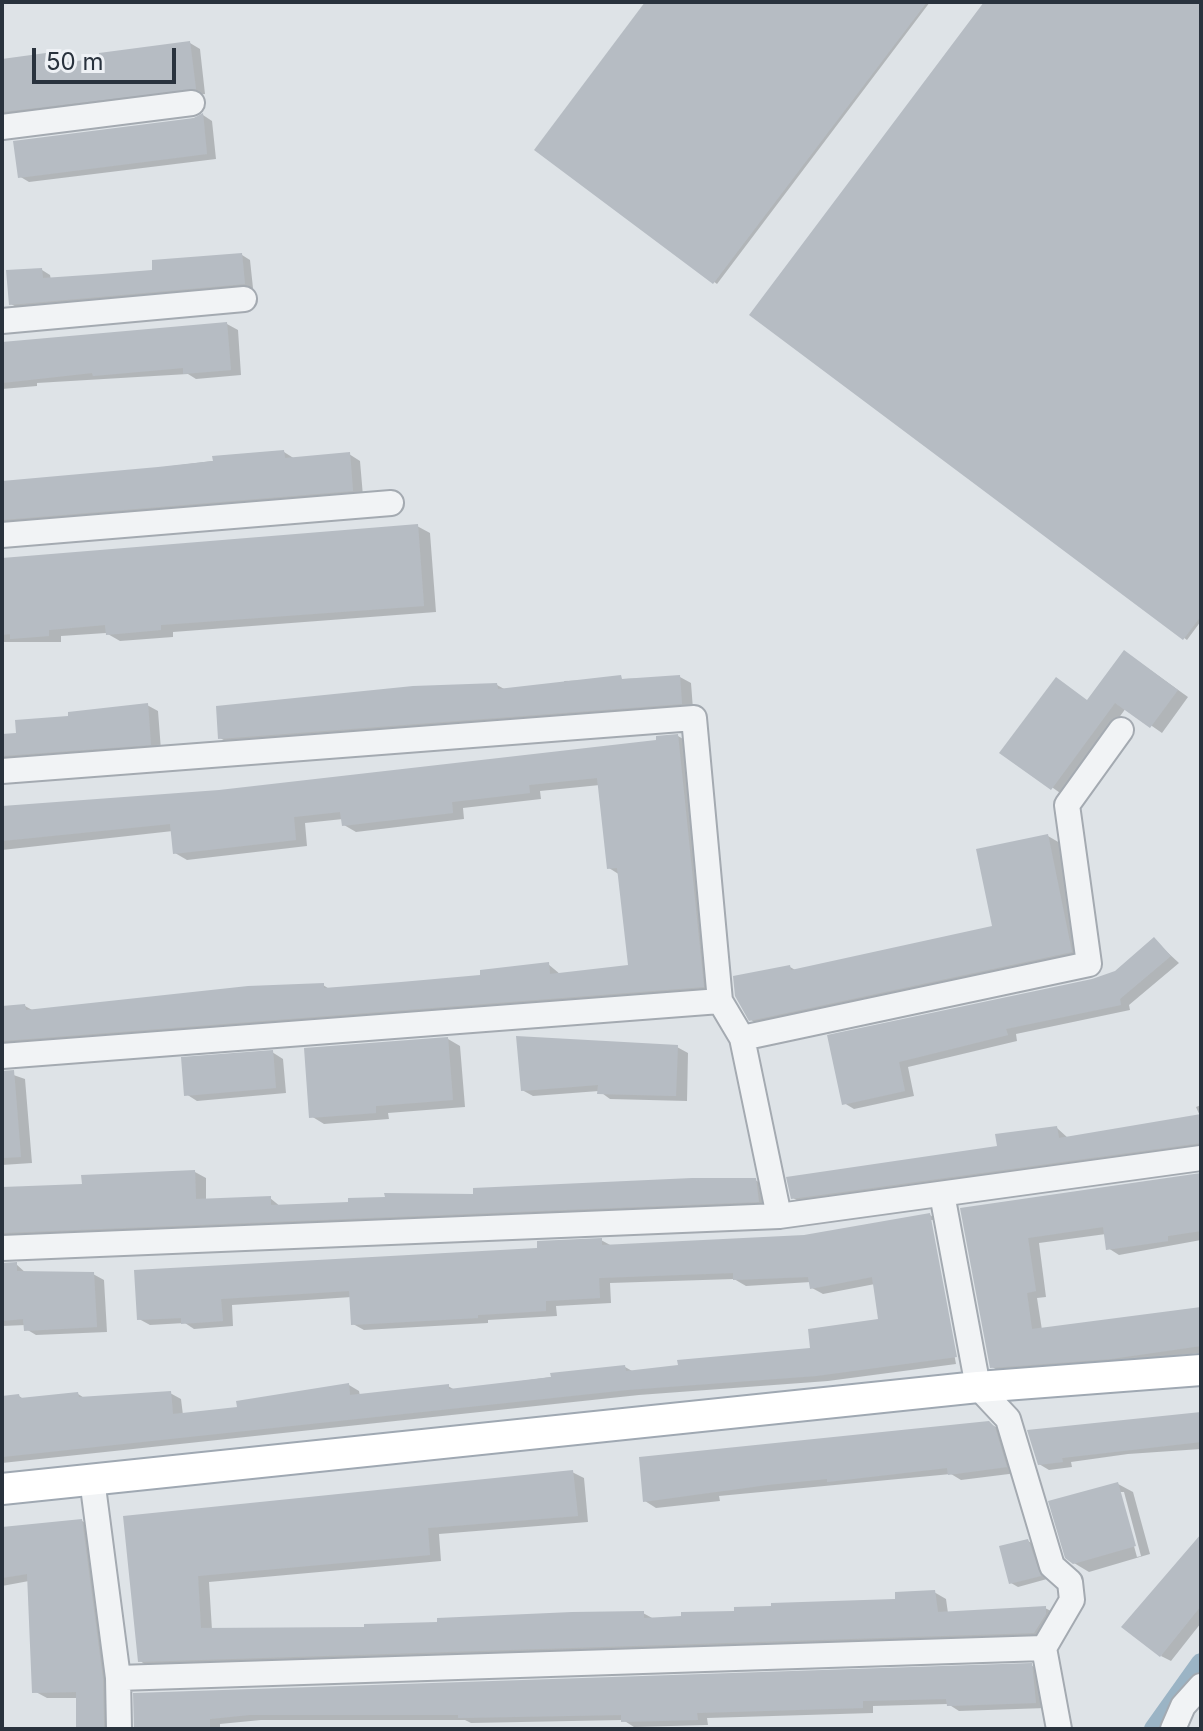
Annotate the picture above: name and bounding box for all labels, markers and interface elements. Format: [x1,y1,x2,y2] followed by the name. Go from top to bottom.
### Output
[36,32,180,82] scale bar
[46,47,104,76] text: 50 m

